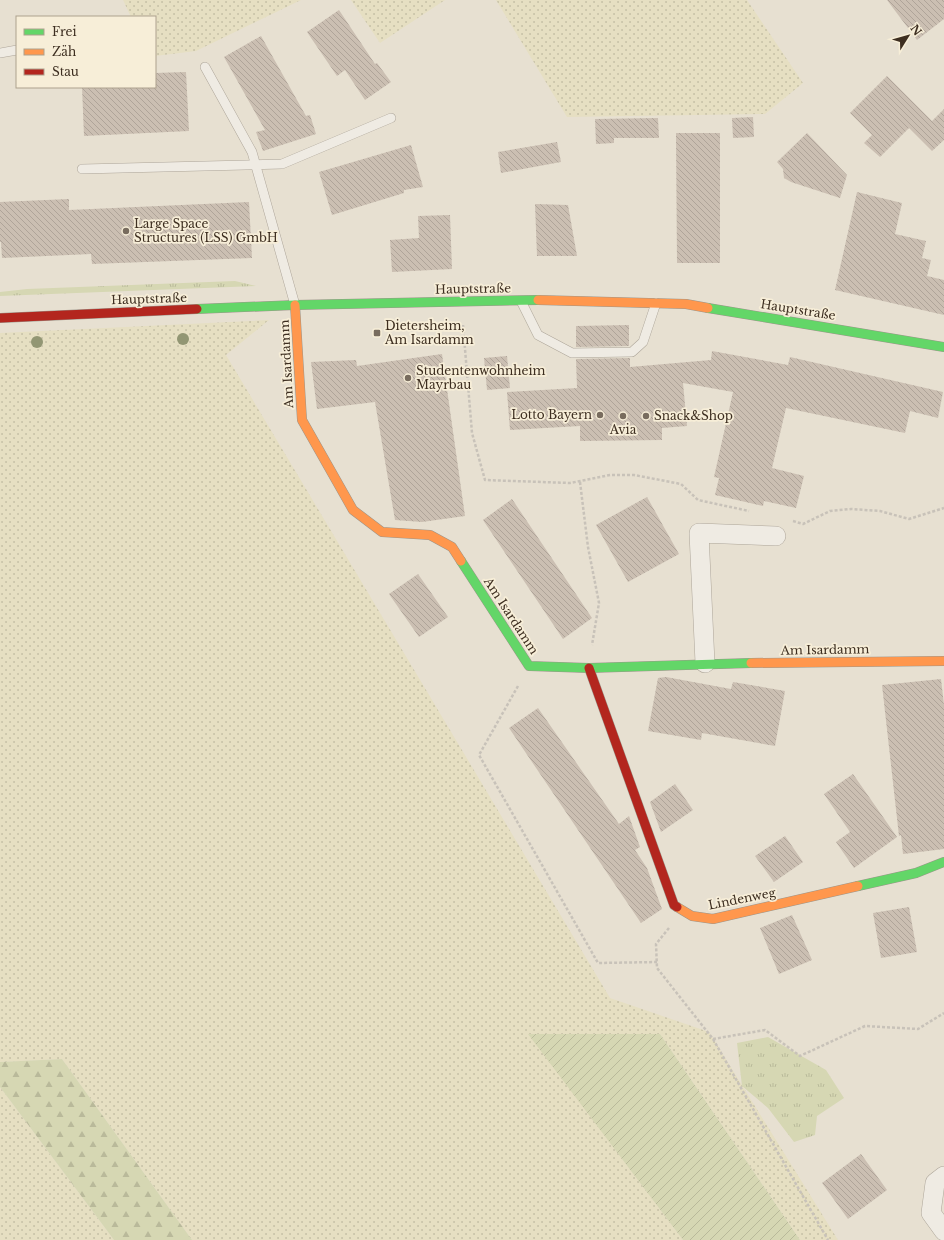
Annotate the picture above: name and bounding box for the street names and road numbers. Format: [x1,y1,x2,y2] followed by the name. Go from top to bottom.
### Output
[435,280,511,297] street label: Hauptstraße
[111,290,187,307] street label: Hauptstraße
[759,296,837,323] street label: Hauptstraße
[277,319,296,410] street label: Am Isardamm
[480,574,542,657] street label: Am Isardamm
[780,641,870,658] street label: Am Isardamm
[707,884,778,912] street label: Lindenweg

